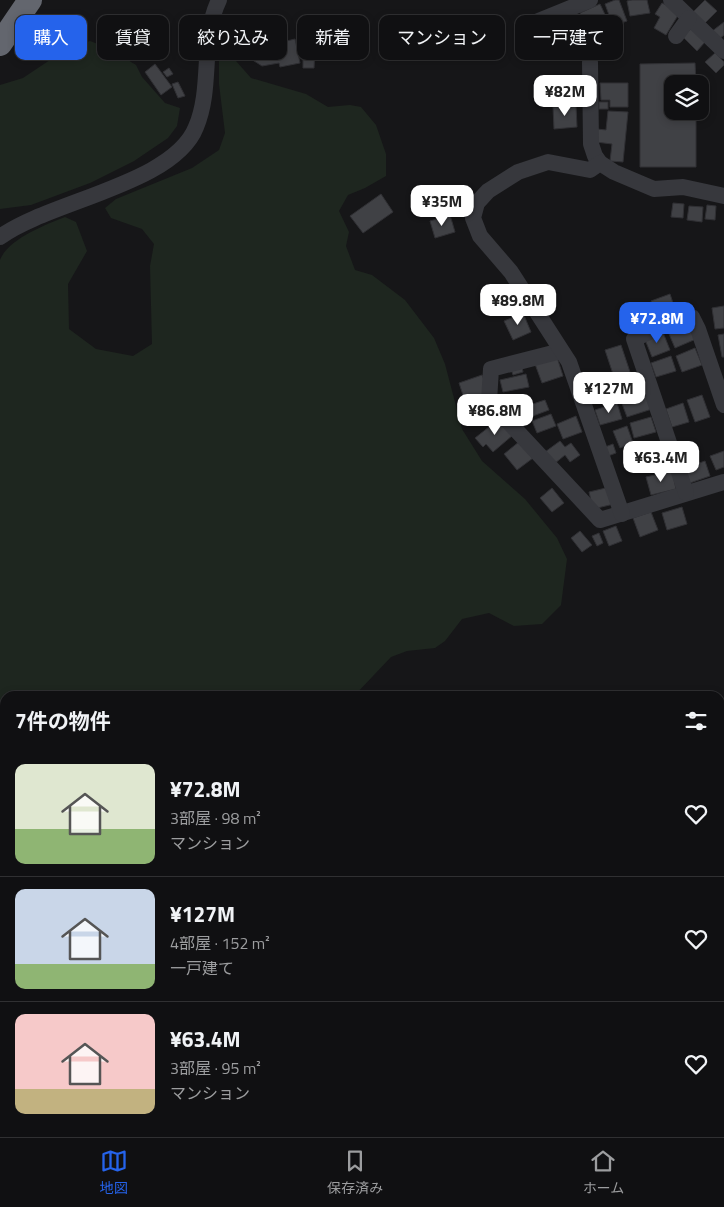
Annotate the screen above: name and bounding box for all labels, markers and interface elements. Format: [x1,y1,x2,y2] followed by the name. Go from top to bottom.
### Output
[15,15,87,60] chip: 購入
[97,15,169,60] chip: 賃貸
[179,15,287,60] chip: 絞り込み
[297,15,369,60] chip: 新着
[379,15,505,60] chip: マンション
[515,15,623,60] chip: 一戸建て
[535,74,595,117] pin: ¥82M
[664,75,709,120] map controls
[664,75,709,120] button: layers
[545,79,585,103] text: ¥82M
[412,184,472,227] pin: ¥35M
[422,189,462,213] text: ¥35M
[477,284,559,326] pin: ¥89.8M
[491,288,545,312] text: ¥89.8M
[616,302,698,344] pin: ¥72.8M
[630,306,684,330] text: ¥72.8M
[574,372,644,414] pin: ¥127M
[584,376,634,400] text: ¥127M
[454,394,536,436] pin: ¥86.8M
[468,398,522,422] text: ¥86.8M
[620,440,702,483] pin: ¥63.4M
[634,445,688,469] text: ¥63.4M
[15,705,111,737] text: 7件の物件
[682,707,710,735] icon: filters
[170,773,240,805] text: ¥72.8M
[55,784,115,844] icon: home
[682,800,710,828] icon: heart
[170,806,261,830] text: 3部屋 · 98 m²
[170,831,250,855] text: マンション
[170,898,235,930] text: ¥127M
[55,909,115,969] icon: home
[682,925,710,953] icon: heart
[170,931,270,955] text: 4部屋 · 152 m²
[170,956,234,980] text: 一戸建て
[170,1023,240,1055] text: ¥63.4M
[55,1034,115,1094] icon: home
[682,1050,710,1078] icon: heart
[170,1056,261,1080] text: 3部屋 · 95 m²
[170,1081,250,1105] text: マンション
[100,1147,128,1198] tab: 地図
[327,1147,383,1198] tab: 保存済み
[583,1147,624,1198] tab: ホーム

